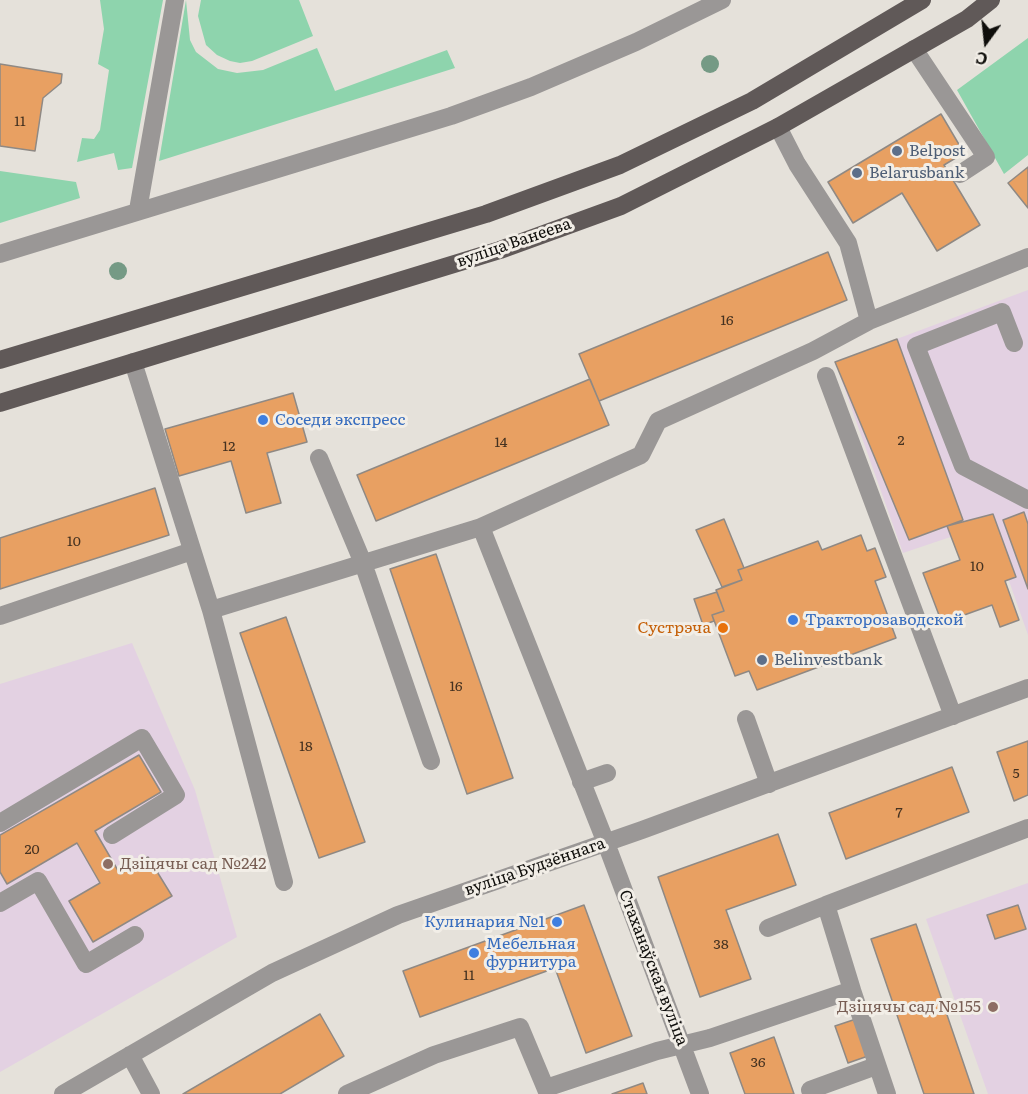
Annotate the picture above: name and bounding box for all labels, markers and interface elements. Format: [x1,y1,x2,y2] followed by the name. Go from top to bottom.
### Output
[956,12,1016,72] north arrow
[973,46,990,72] text: С
[14,114,26,130] house number: 11
[909,141,965,161] place label: Belpost
[890,144,904,158] marker: Belpost
[869,163,965,183] place label: Belarusbank
[850,166,864,180] marker: Belarusbank
[454,214,574,272] street label: вуліца Ванеева
[720,313,734,329] house number: 16
[275,410,405,430] place label: Соседи экспресс
[256,413,270,427] marker: Соседи экспресс
[897,433,905,449] house number: 2
[495,435,507,451] house number: 14
[223,439,235,455] house number: 12
[67,534,81,550] house number: 10
[970,559,984,575] house number: 10
[805,610,964,630] place label: Тракторозаводской
[786,613,800,627] marker: Тракторозаводской
[637,618,711,638] place label: Сустрэча
[716,621,730,635] marker: Сустрэча
[774,650,882,670] place label: Belinvestbank
[755,653,769,667] marker: Belinvestbank
[449,679,463,695] house number: 16
[299,739,313,755] house number: 18
[1012,766,1020,782] house number: 5
[895,805,903,821] house number: 7
[462,834,608,900] street label: вуліца Будзённага
[24,842,40,858] house number: 20
[120,854,266,874] place label: Дзіцячы сад №242
[101,857,115,871] marker: Дзіцячы сад №242
[614,887,692,1049] street label: Стаханаўская вуліца
[424,912,545,932] place label: Кулинария №1
[550,915,564,929] marker: Кулинария №1
[486,934,576,972] place label: Мебельная фурнитура
[713,937,729,953] house number: 38
[467,946,481,960] marker: Мебельная фурнитура
[463,968,475,984] house number: 11
[837,997,981,1017] place label: Дзіцячы сад №155
[986,1000,1000,1014] marker: Дзіцячы сад №155
[750,1055,766,1071] house number: 36

